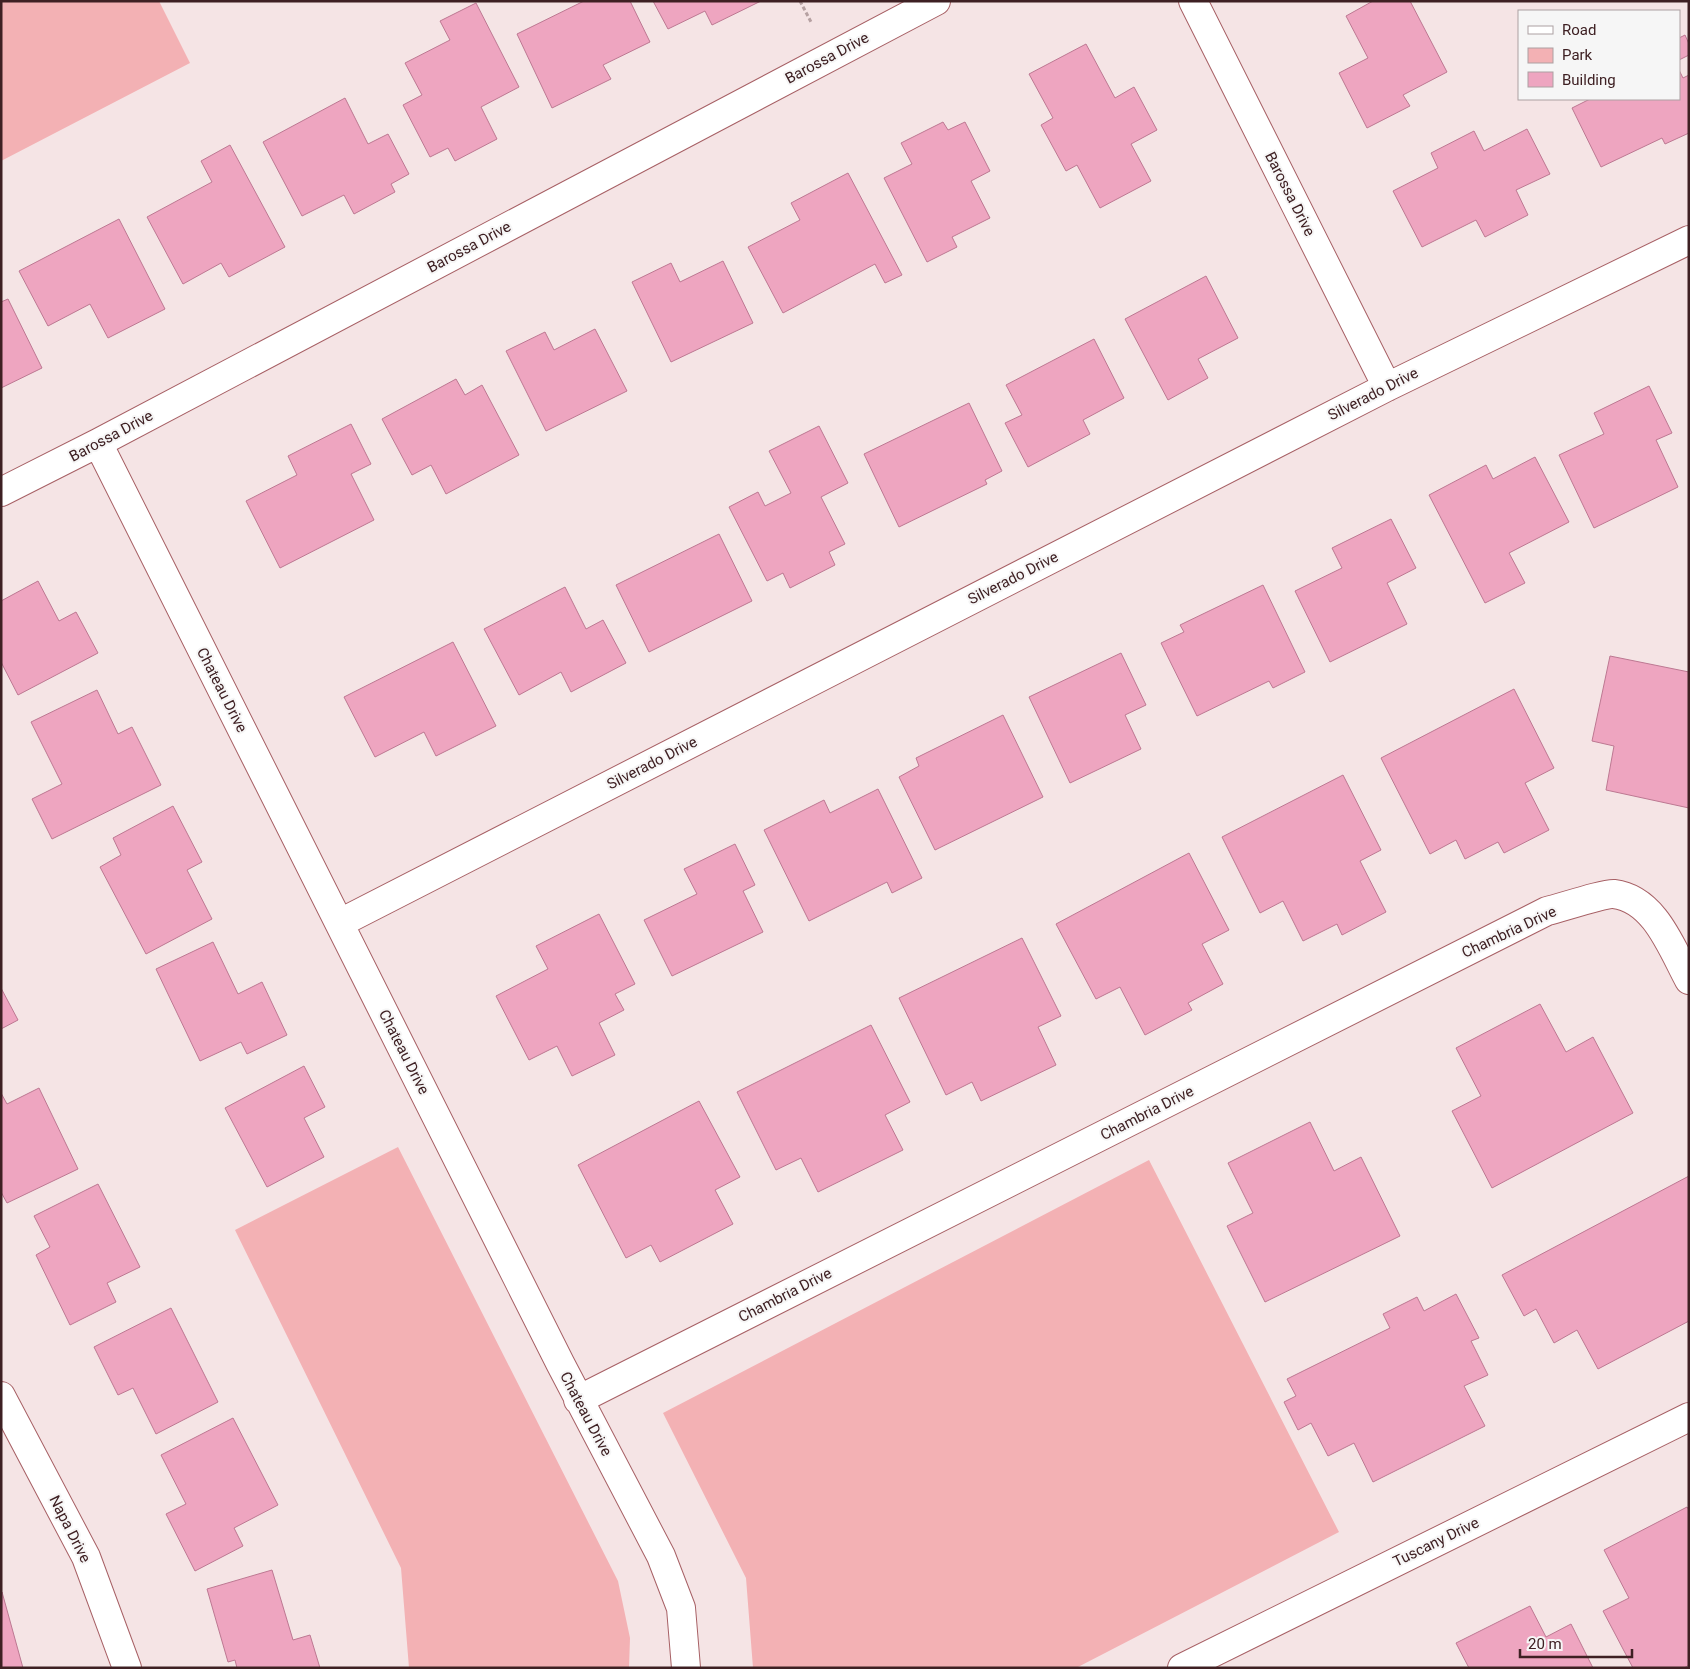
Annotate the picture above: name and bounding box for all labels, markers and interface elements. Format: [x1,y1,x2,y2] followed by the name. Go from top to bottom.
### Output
[1518,10,1680,100] legend
[1562,21,1596,39] text: Road
[782,28,872,88] street label: Barossa Drive
[1562,46,1593,64] text: Park
[1562,71,1616,89] text: Building
[1261,149,1319,239] street label: Barossa Drive
[424,217,514,277] street label: Barossa Drive
[1325,364,1421,424] street label: Silverado Drive
[66,406,156,466] street label: Barossa Drive
[965,548,1061,608] street label: Silverado Drive
[193,645,251,736] street label: Chateau Drive
[604,733,700,793] street label: Silverado Drive
[1459,902,1559,962] street label: Chambria Drive
[375,1007,433,1098] street label: Chateau Drive
[1097,1082,1197,1144] street label: Chambria Drive
[735,1264,835,1326] street label: Chambria Drive
[556,1369,616,1459] street label: Chateau Drive
[45,1492,95,1566] street label: Napa Drive
[1390,1513,1482,1570] street label: Tuscany Drive
[1520,1626,1632,1658] scale bar
[1528,1635,1562,1653] text: 20 m

